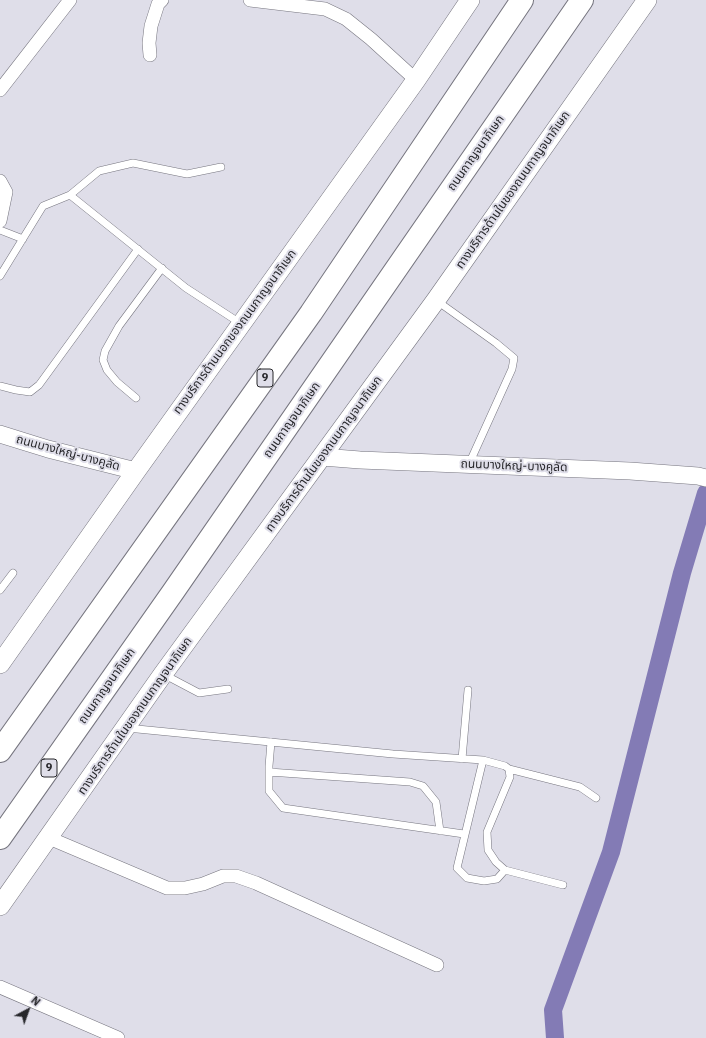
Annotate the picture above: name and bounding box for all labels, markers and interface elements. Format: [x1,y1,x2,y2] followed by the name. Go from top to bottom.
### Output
[453,108,573,272] street label: ทางบริการด้านในของถนนกาญจนาภิเษก
[445,112,507,194] street label: ถนนกาญจนาภิเษก
[170,247,300,417] street label: ทางบริการด้านนอกของถนนกาญจนาภิเษก
[257,369,273,387] road number: 9
[263,373,385,535] street label: ทางบริการด้านในของถนนกาญจนาภิเษก
[261,379,323,461] street label: ถนนกาญจนาภิเษก
[15,432,121,474] street label: ถนนบางใหญ่-บางคูลัด
[460,457,568,475] street label: ถนนบางใหญ่-บางคูลัด
[75,634,195,798] street label: ทางบริการด้านในของถนนกาญจนาภิเษก
[76,645,138,727] street label: ถนนกาญจนาภิเษก
[41,759,57,777] road number: 9
[8,990,48,1030] north arrow
[28,993,43,1009] text: N

